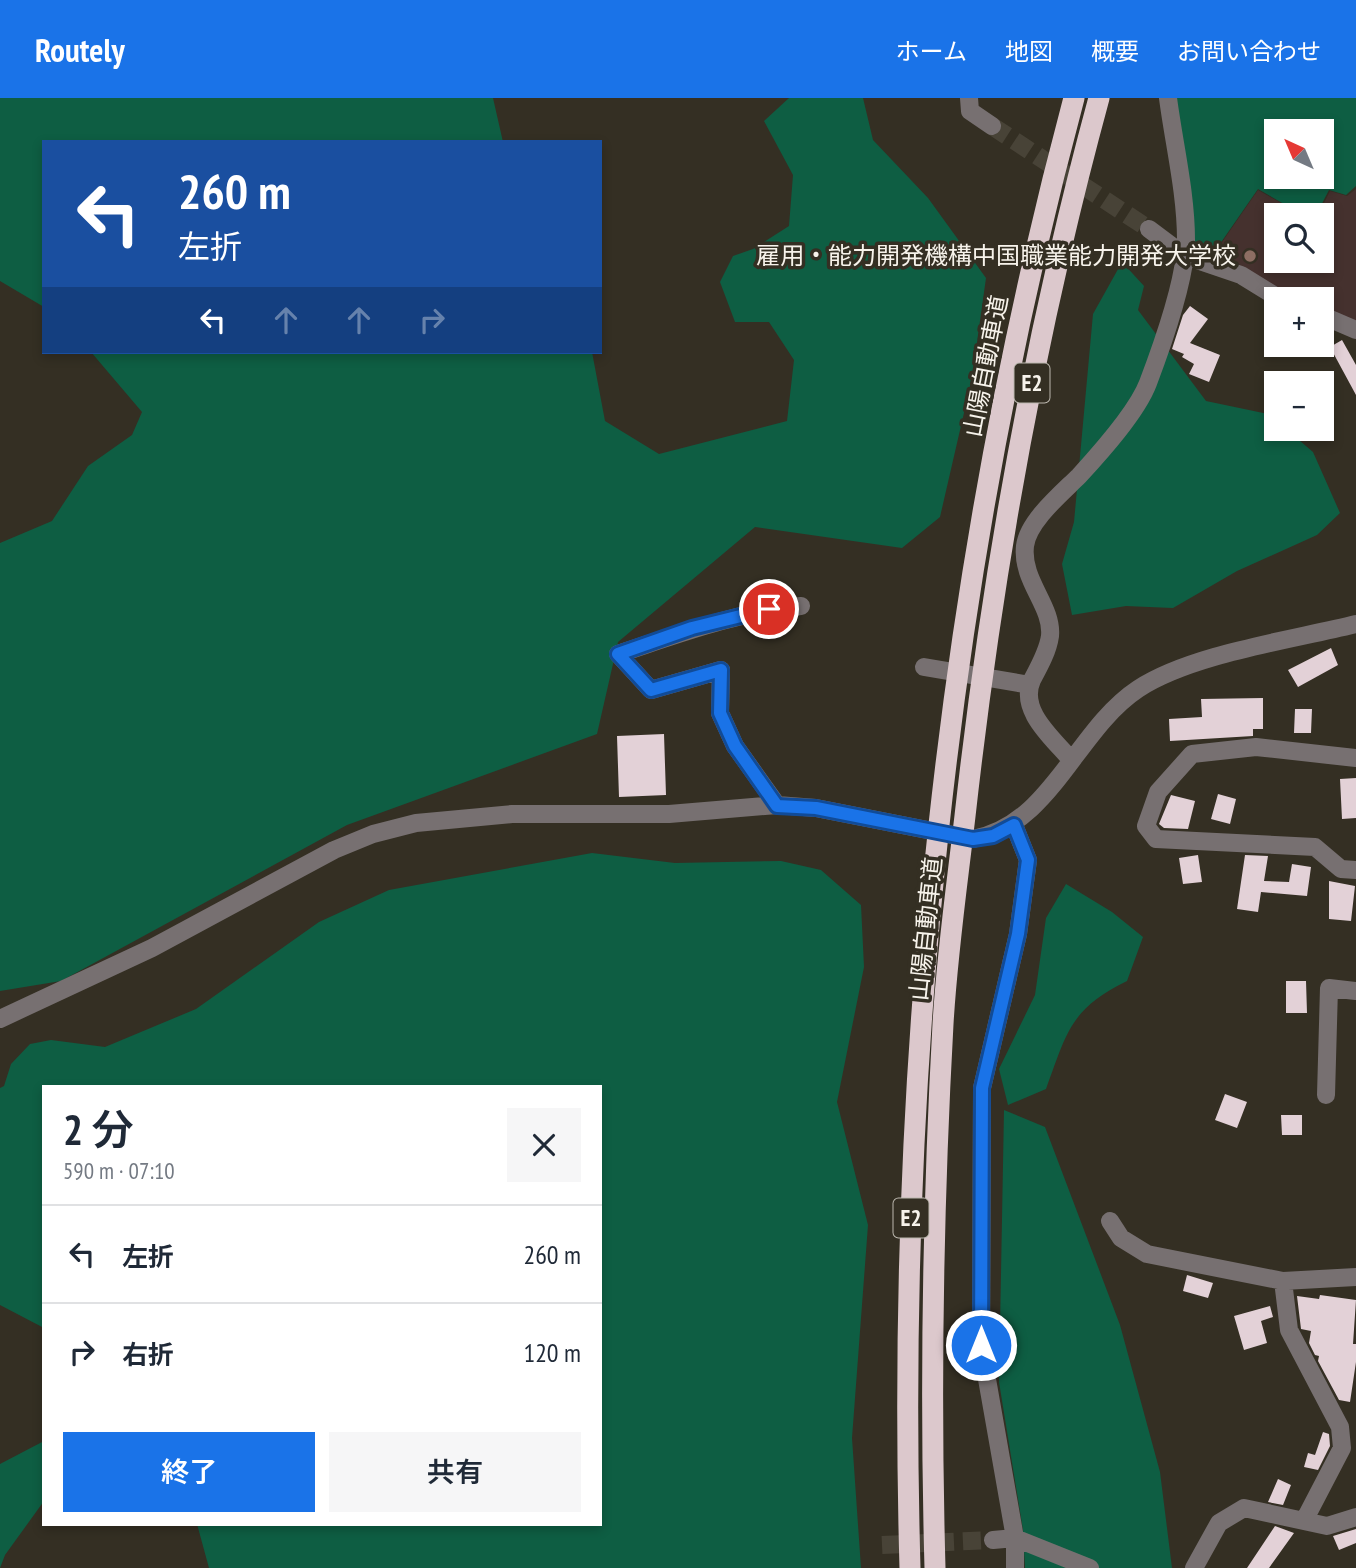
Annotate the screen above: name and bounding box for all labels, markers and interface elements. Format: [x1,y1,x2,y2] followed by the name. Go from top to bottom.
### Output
[35,28,125,71] text: Routely
[896,36,967,67] text: ホーム
[1005,36,1053,67] text: 地図
[1091,36,1139,67] text: 概要
[1177,36,1321,67] text: お問い合わせ
[1264,119,1334,189] north arrow
[1264,119,1334,441] map controls
[178,159,291,223] text: 260 m
[63,168,154,259] icon: left
[1264,203,1334,273] button: search
[178,225,242,267] text: 左折
[756,240,1236,271] place label: 雇用・能力開発機構中国職業能力開発大学校
[1242,248,1258,264] marker: 雇用・能力開発機構中国職業能力開発大学校
[1264,287,1334,357] button: +
[957,292,1014,440] street label: 山陽自動車道
[194,301,232,339] icon: left
[267,301,305,339] icon: ahead
[340,301,378,339] icon: ahead
[413,301,451,339] icon: right
[1014,364,1050,402] road number: E2
[1264,371,1334,441] button: −
[739,579,799,639] pin
[750,590,788,628] icon: arrive
[903,856,948,1002] street label: 山陽自動車道
[63,1102,134,1157] text: 2 分
[507,1108,581,1182] button: close
[63,1156,175,1185] text: 590 m · 07:10
[894,1198,928,1238] road number: E2
[63,1235,101,1273] icon: left
[523,1238,581,1271] text: 260 m
[122,1240,174,1273] text: 左折
[944,1308,1018,1382] position arrow
[63,1333,101,1371] icon: right
[523,1336,581,1369] text: 120 m
[122,1338,174,1371] text: 右折
[63,1432,315,1512] button: 終了
[329,1432,581,1512] button: 共有

